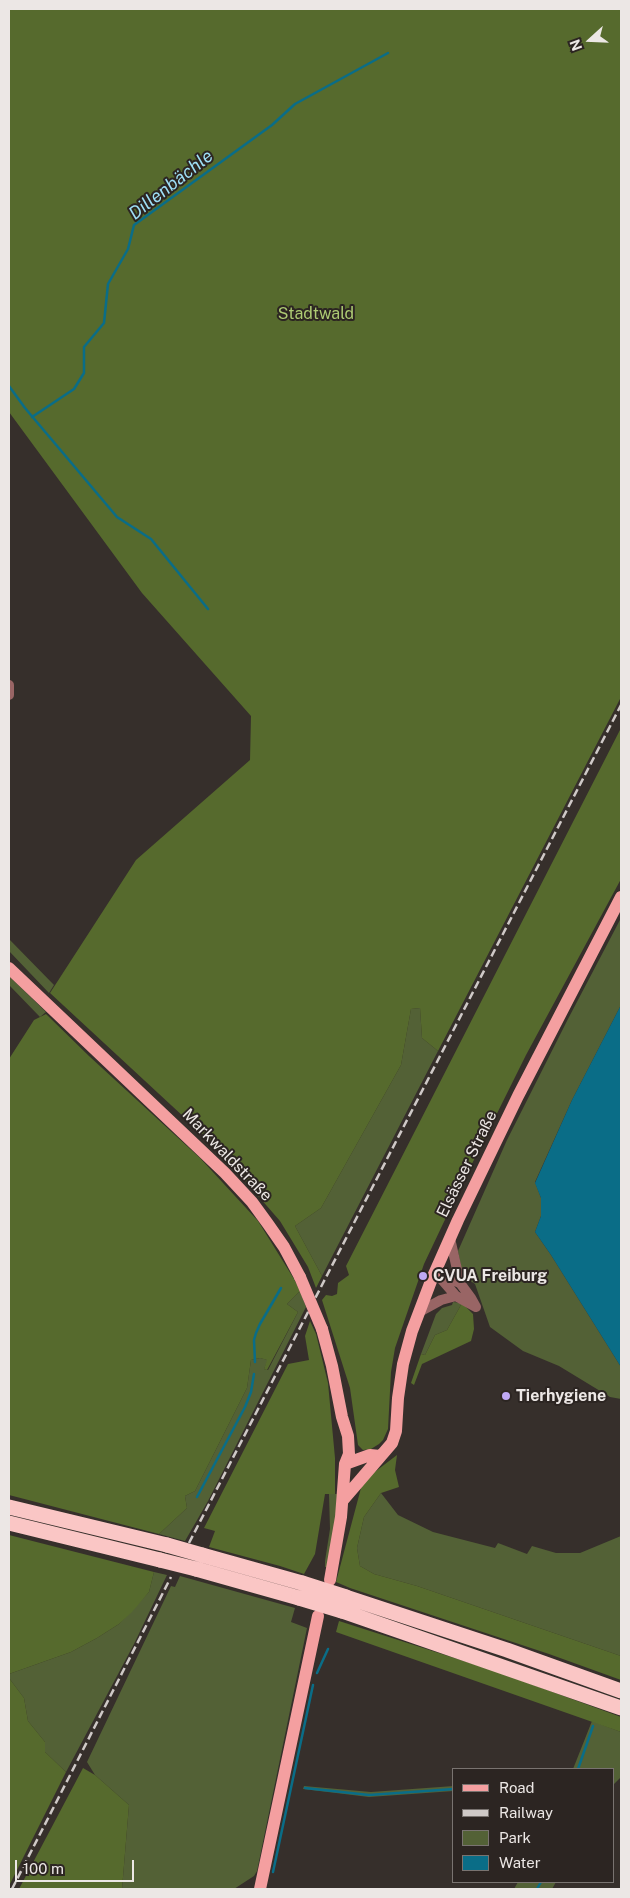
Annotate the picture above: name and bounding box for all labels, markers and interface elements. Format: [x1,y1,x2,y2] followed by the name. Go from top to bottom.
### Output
[565,15,615,65] north arrow
[567,37,585,53] text: N
[125,145,217,225] water label: Dillenbächle
[278,304,354,324] park label: Stadtwald
[178,1105,276,1205] street label: Markwaldstraße
[433,1107,501,1221] street label: Elsässer Straße
[433,1266,547,1286] place label: CVUA Freiburg
[417,1270,429,1282] marker: CVUA Freiburg
[516,1386,606,1406] place label: Tierhygiene
[500,1390,512,1402] marker: Tierhygiene
[452,1768,615,1883] legend
[499,1779,535,1796] text: Road
[499,1804,553,1821] text: Railway
[499,1829,531,1846] text: Park
[18,1850,136,1882] scale bar
[499,1854,541,1871] text: Water
[23,1860,64,1877] text: 100 m

